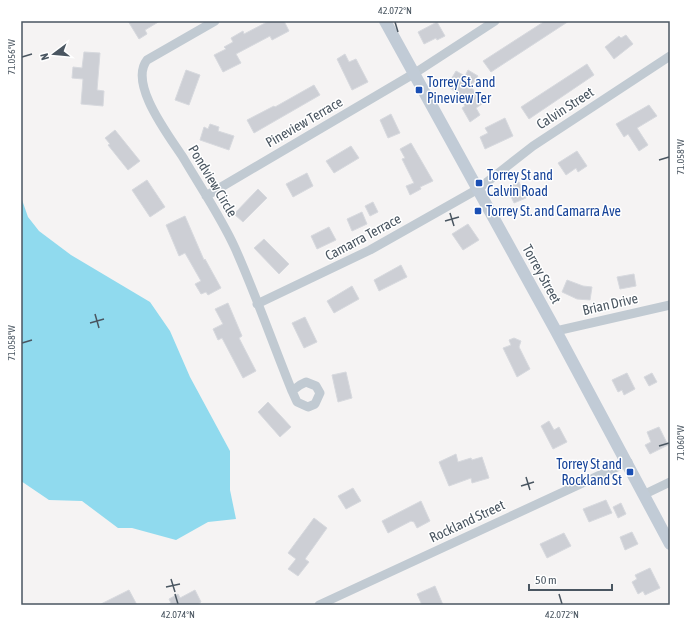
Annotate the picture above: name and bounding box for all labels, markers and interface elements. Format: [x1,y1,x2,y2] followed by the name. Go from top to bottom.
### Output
[378,5,412,16] text: 42.072°N
[34,34,74,74] north arrow
[6,39,17,75] text: 71.056°W
[38,52,51,62] text: N
[427,74,495,106] place label: Torrey St. and Pineview Ter
[533,84,597,132] street label: Calvin Street
[414,85,424,95] marker: Torrey St. and Pineview Ter
[263,94,345,150] street label: Pineview Terrace
[675,139,686,175] text: 71.058°W
[185,142,241,220] street label: Pondview Circle
[487,167,553,199] place label: Torrey St and Calvin Road
[474,178,484,188] marker: Torrey St and Calvin Road
[486,203,621,219] place label: Torrey St. and Camarra Ave
[473,206,483,216] marker: Torrey St. and Camarra Ave
[322,210,404,264] street label: Camarra Terrace
[519,242,565,306] street label: Torrey Street
[581,290,639,318] street label: Brian Drive
[6,325,17,361] text: 71.058°W
[675,425,686,461] text: 71.060°W
[556,456,622,488] place label: Torrey St and Rockland St
[625,467,635,477] marker: Torrey St and Rockland St
[427,497,507,545] street label: Rockland Street
[529,566,612,592] scale bar
[535,573,557,587] text: 50 m
[161,609,195,620] text: 42.074°N
[545,609,579,620] text: 42.072°N

